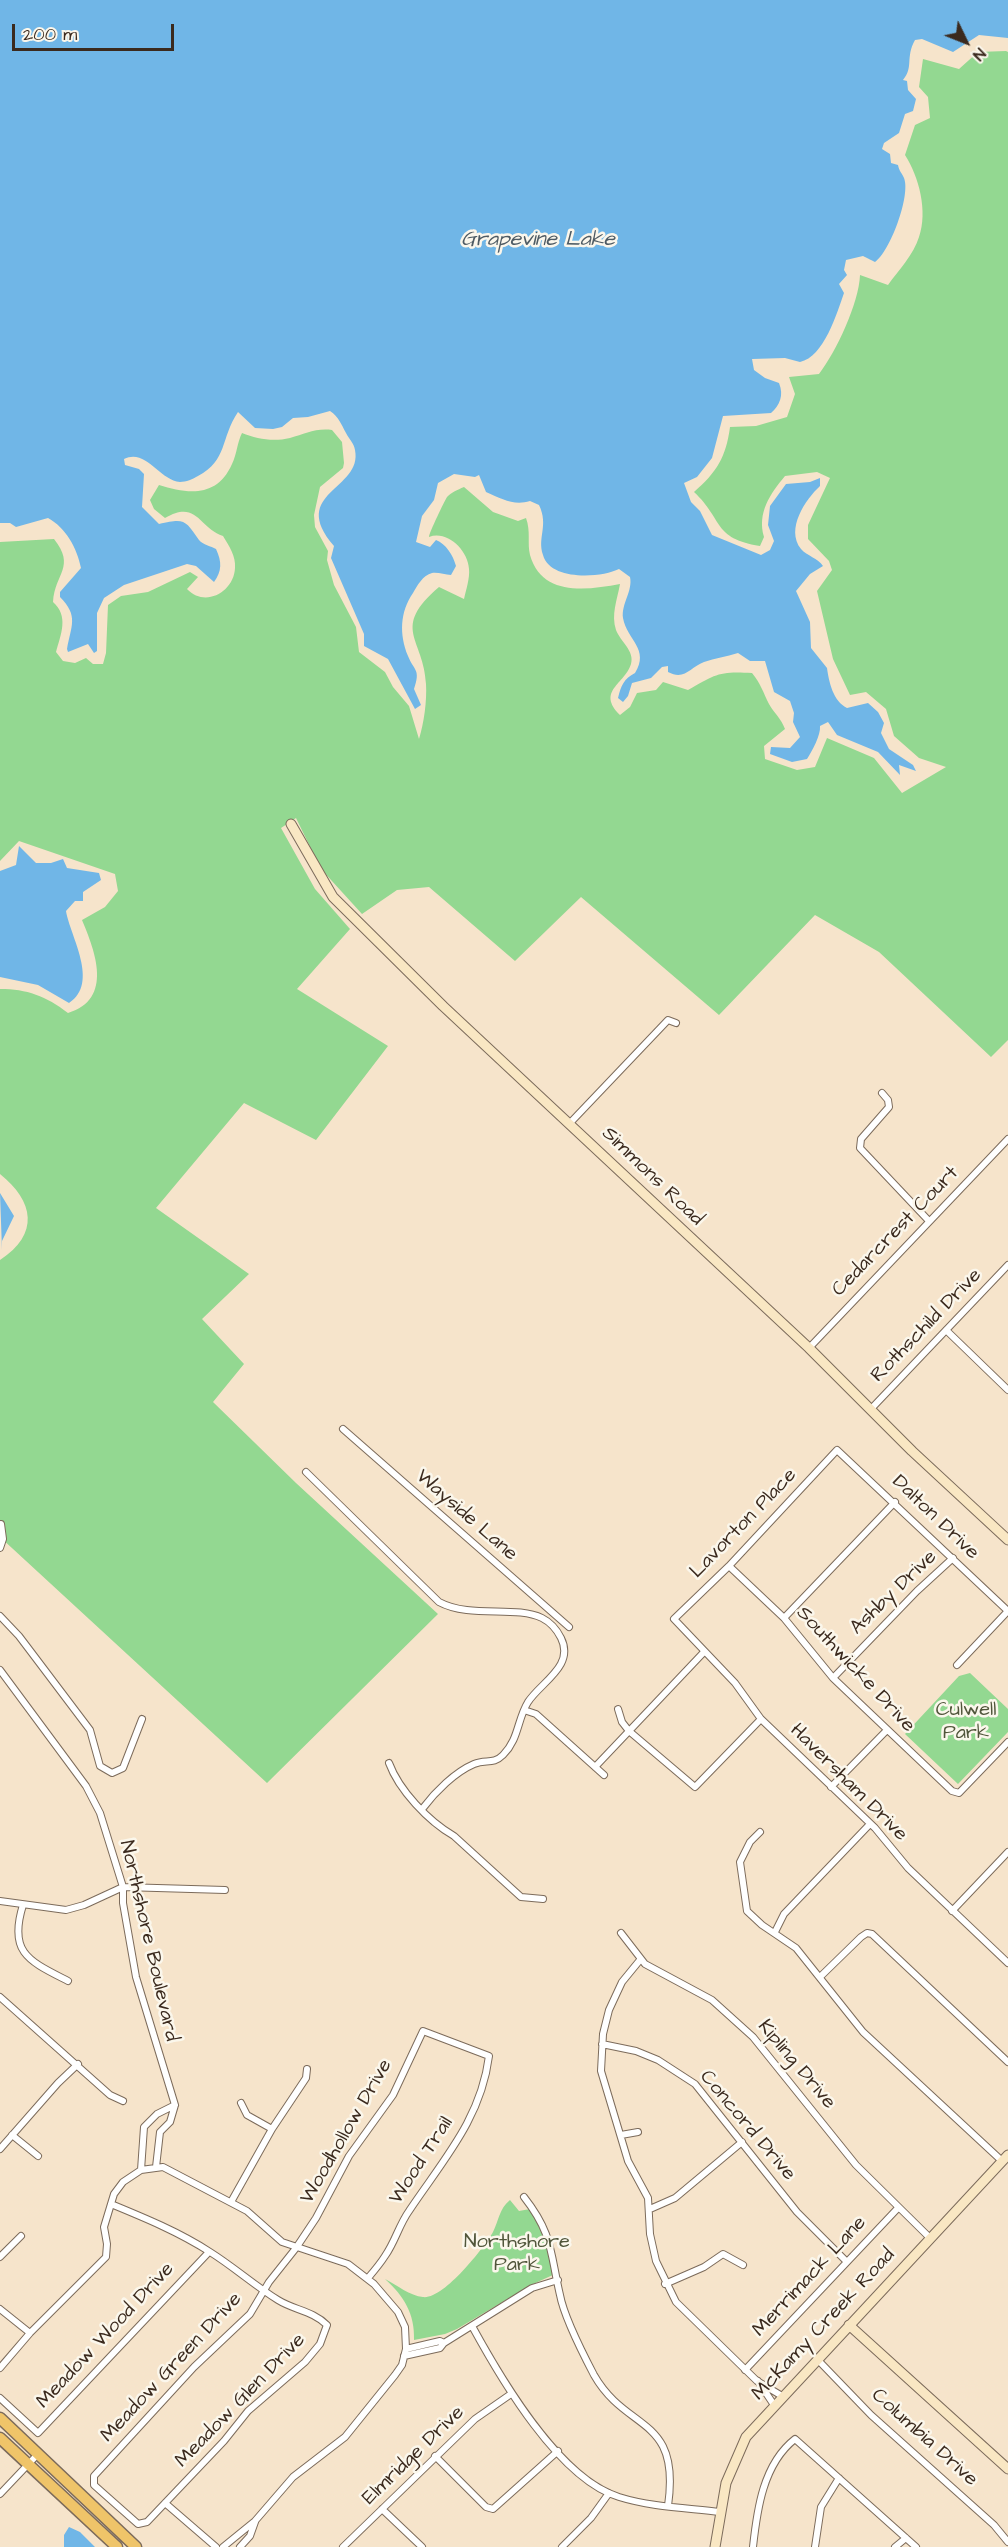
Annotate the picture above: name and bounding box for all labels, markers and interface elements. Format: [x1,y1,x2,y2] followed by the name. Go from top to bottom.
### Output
[15,12,177,50] scale bar
[936,12,996,72] north arrow
[23,22,77,47] text: 200 m
[968,43,991,65] text: N
[461,228,615,254] water label: Grapevine Lake
[596,1122,708,1232] street label: Simmons Road
[828,1162,964,1302] street label: Cedarcrest Court
[867,1264,987,1388] street label: Rothschild Drive
[686,1464,802,1584] street label: Lavorton Place
[410,1465,522,1567] street label: Wayside Lane
[886,1471,984,1565] street label: Dalton Drive
[846,1546,942,1640] street label: Ashby Drive
[790,1602,920,1738] street label: Southwicke Drive
[936,1699,996,1746] park label: Culwell Park
[784,1719,912,1847] street label: Haversham Drive
[113,1838,183,2044] street label: Northshore Boulevard
[752,2016,840,2114] street label: Kipling Drive
[296,2056,398,2208] street label: Woodhollow Drive
[694,2066,800,2186] street label: Concord Drive
[385,2113,459,2209] street label: Wood Trail
[748,2212,872,2342] street label: Merrimack Lane
[464,2231,570,2278] park label: Northshore Park
[747,2244,901,2406] street label: McKamy Creek Road
[32,2258,180,2414] street label: Meadow Wood Drive
[96,2288,248,2448] street label: Meadow Green Drive
[171,2329,311,2473] street label: Meadow Glen Drive
[866,2384,982,2492] street label: Columbia Drive
[358,2401,470,2511] street label: Elmridge Drive

